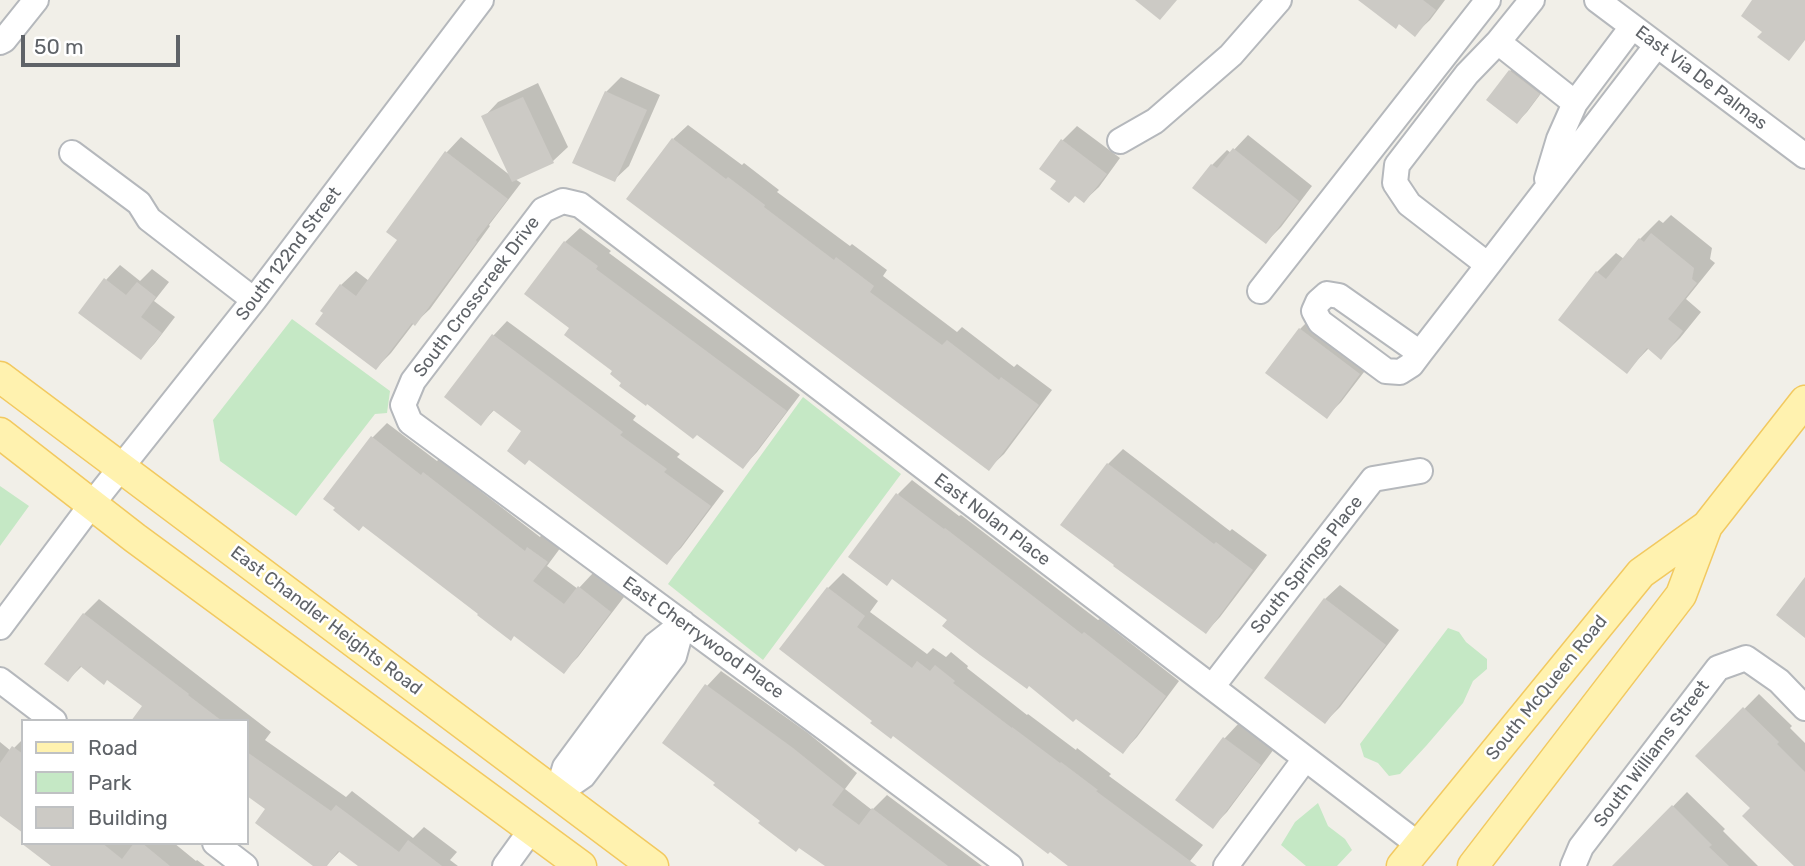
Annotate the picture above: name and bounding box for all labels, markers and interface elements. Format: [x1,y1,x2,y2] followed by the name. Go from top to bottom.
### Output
[24,21,184,65] scale bar
[1631,21,1771,135] street label: East Via De Palmas
[34,34,84,59] text: 50 m
[232,183,346,325] street label: South 122nd Street
[409,212,545,382] street label: South Crosscreek Drive
[930,469,1054,571] street label: East Nolan Place
[1246,492,1368,638] street label: South Springs Place
[226,542,426,700] street label: East Chandler Heights Road
[618,572,788,704] street label: East Cherrywood Place
[1482,611,1612,765] street label: South McQueen Road
[1590,676,1714,832] street label: South Williams Street
[21,719,248,845] legend
[88,735,138,760] text: Road
[88,770,132,795] text: Park
[88,805,168,830] text: Building

